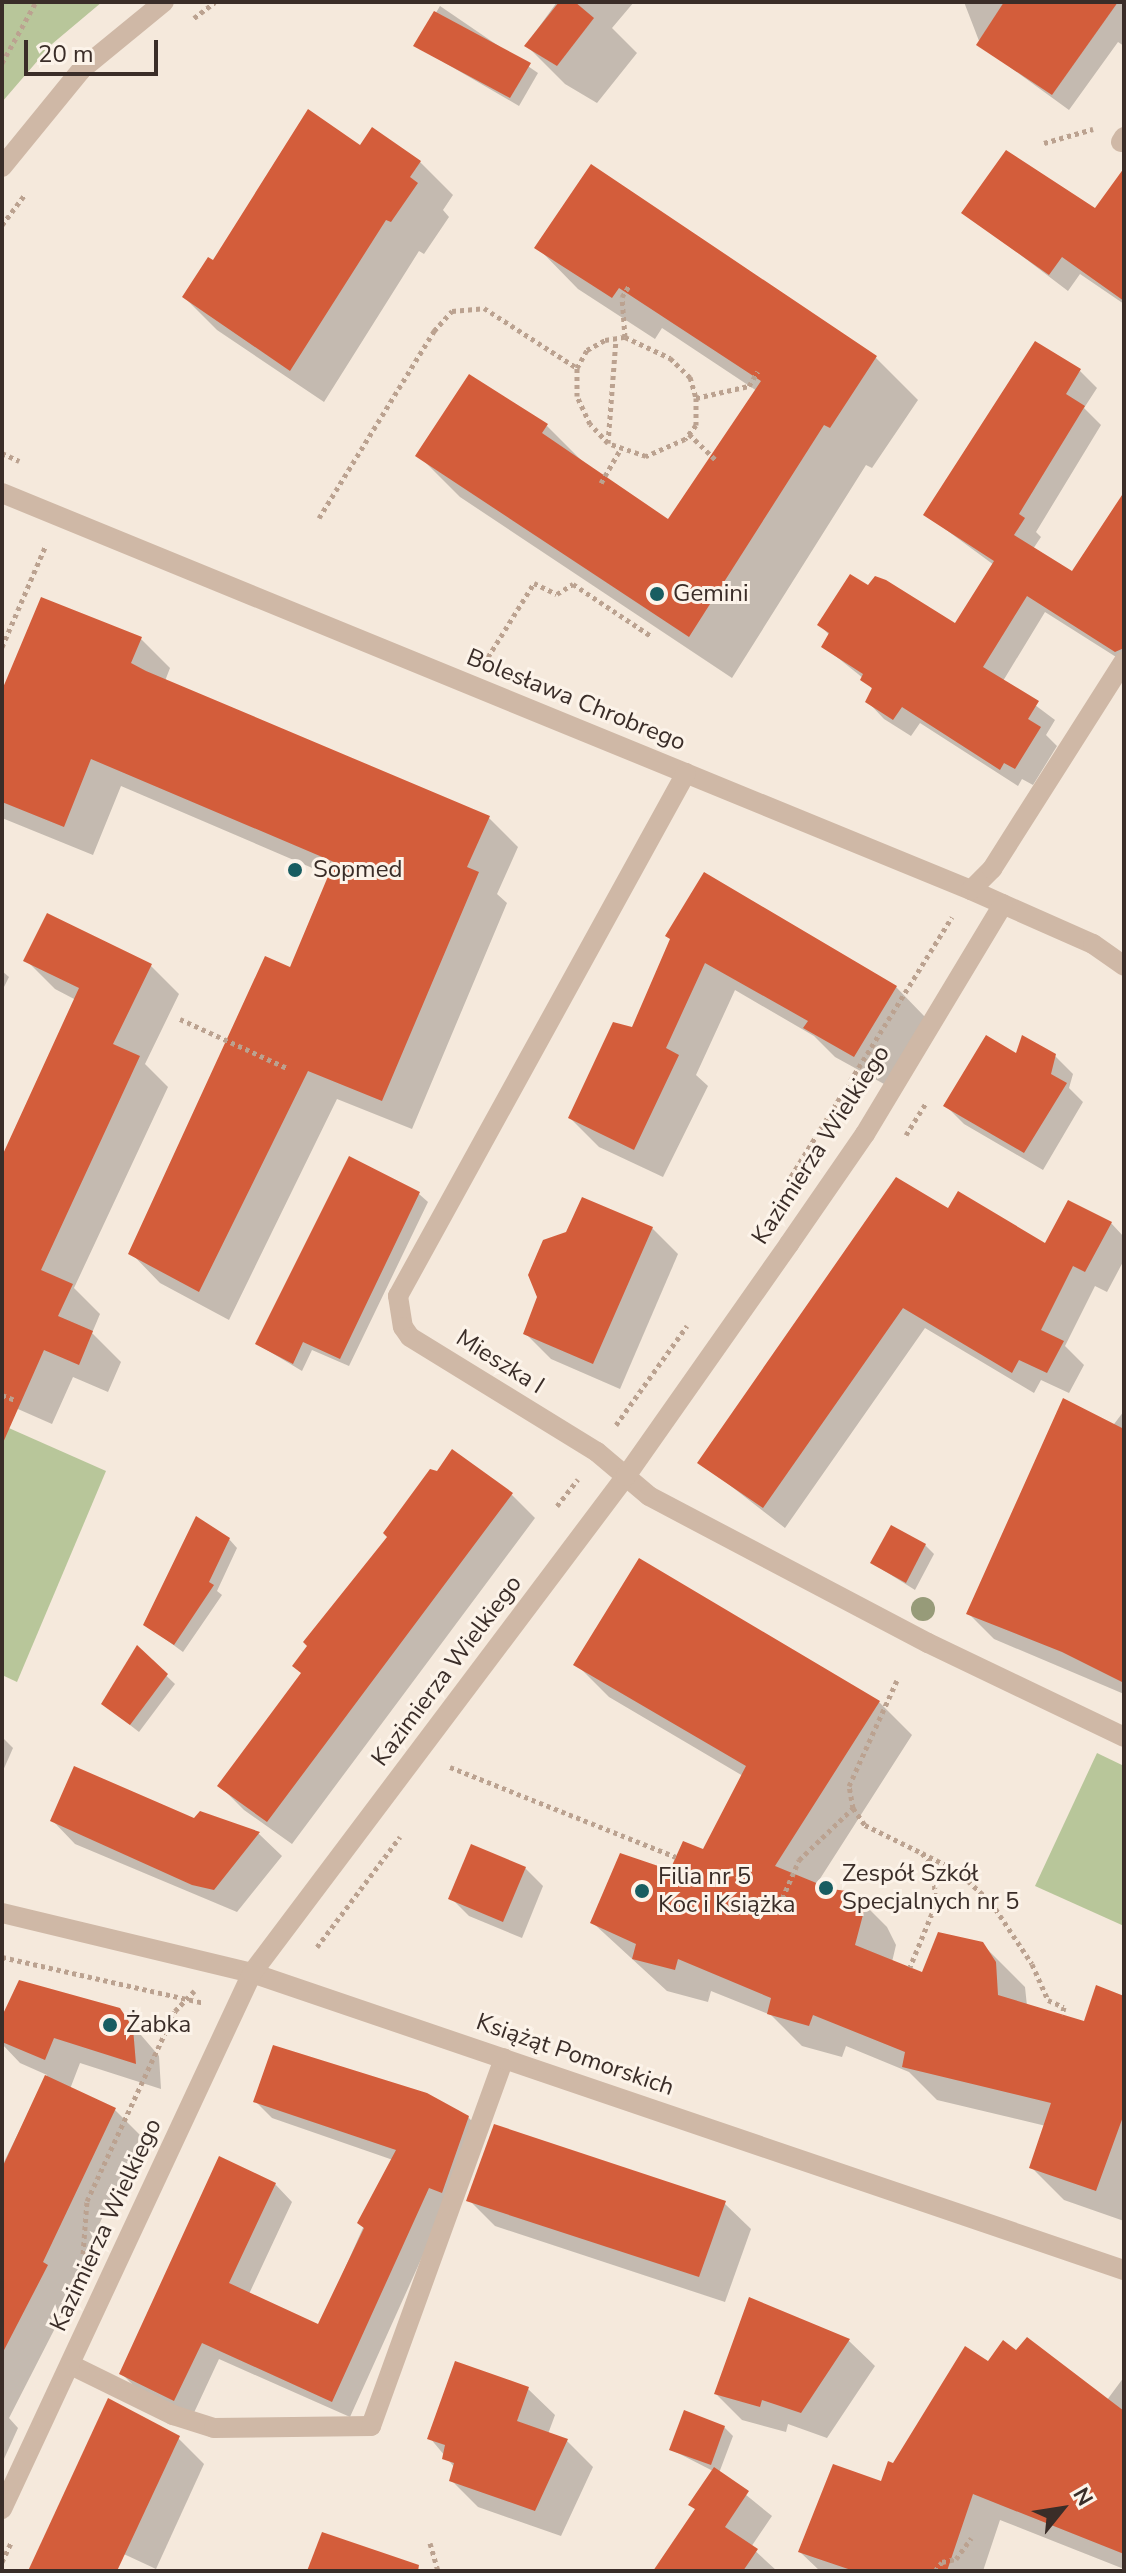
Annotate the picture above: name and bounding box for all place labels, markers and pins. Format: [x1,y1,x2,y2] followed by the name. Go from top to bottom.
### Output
[673,580,749,608] place label: Gemini
[648,585,666,603] marker: Gemini
[313,856,402,884] place label: Sopmed
[284,859,306,881] marker: Sopmed
[842,1860,1019,1916] place label: Zespół Szkół Specjalnych nr 5
[658,1863,795,1919] place label: Filia nr 5 Koc i Książka
[817,1879,835,1897] marker: Zespół Szkół Specjalnych nr 5
[633,1882,651,1900] marker: Filia nr 5 Koc i Książka
[126,2011,191,2039] place label: Żabka
[101,2016,119,2034] marker: Żabka

